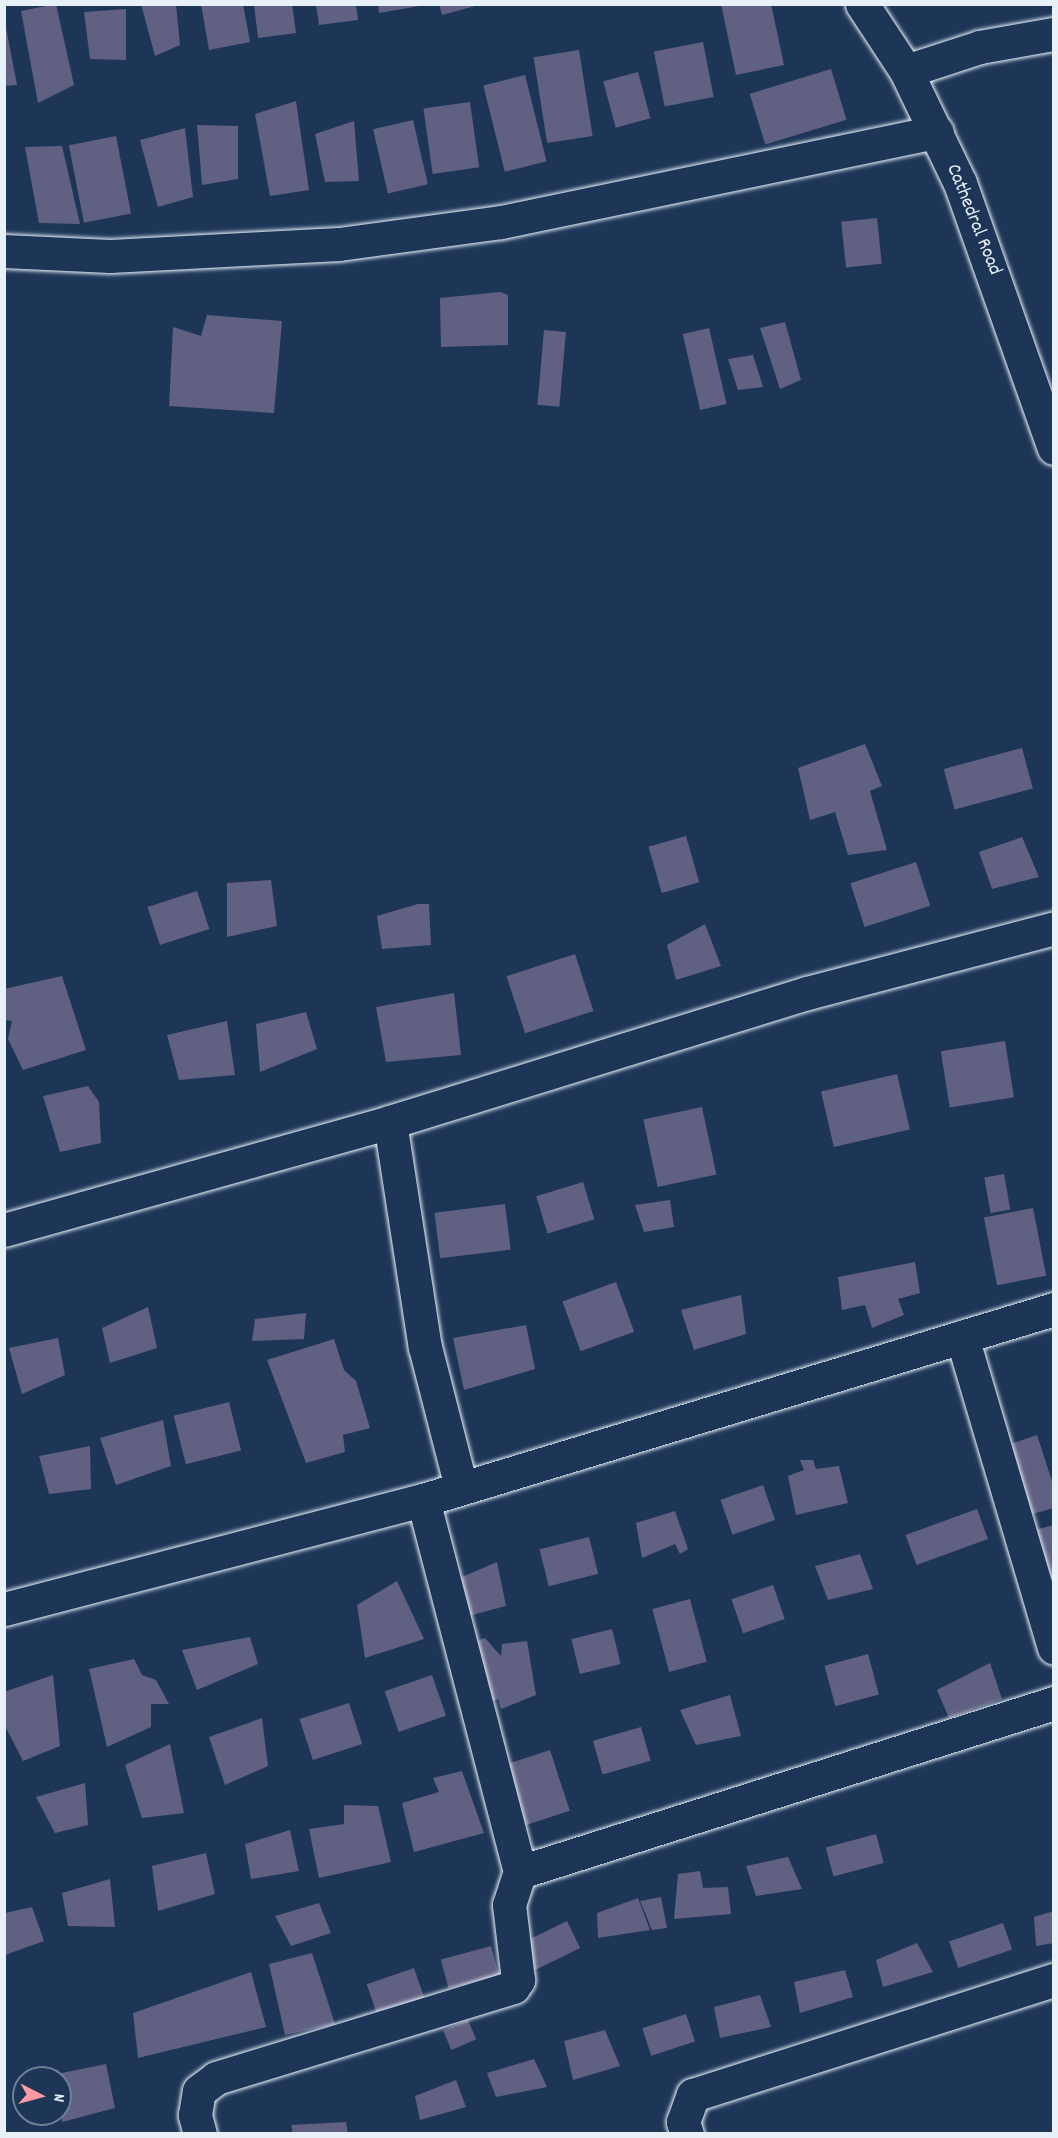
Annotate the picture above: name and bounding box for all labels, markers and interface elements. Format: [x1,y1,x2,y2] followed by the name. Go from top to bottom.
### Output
[940,161,1006,279] street label: Cathedral Road
[12,2066,72,2126] north arrow
[47,2093,70,2103] text: N

